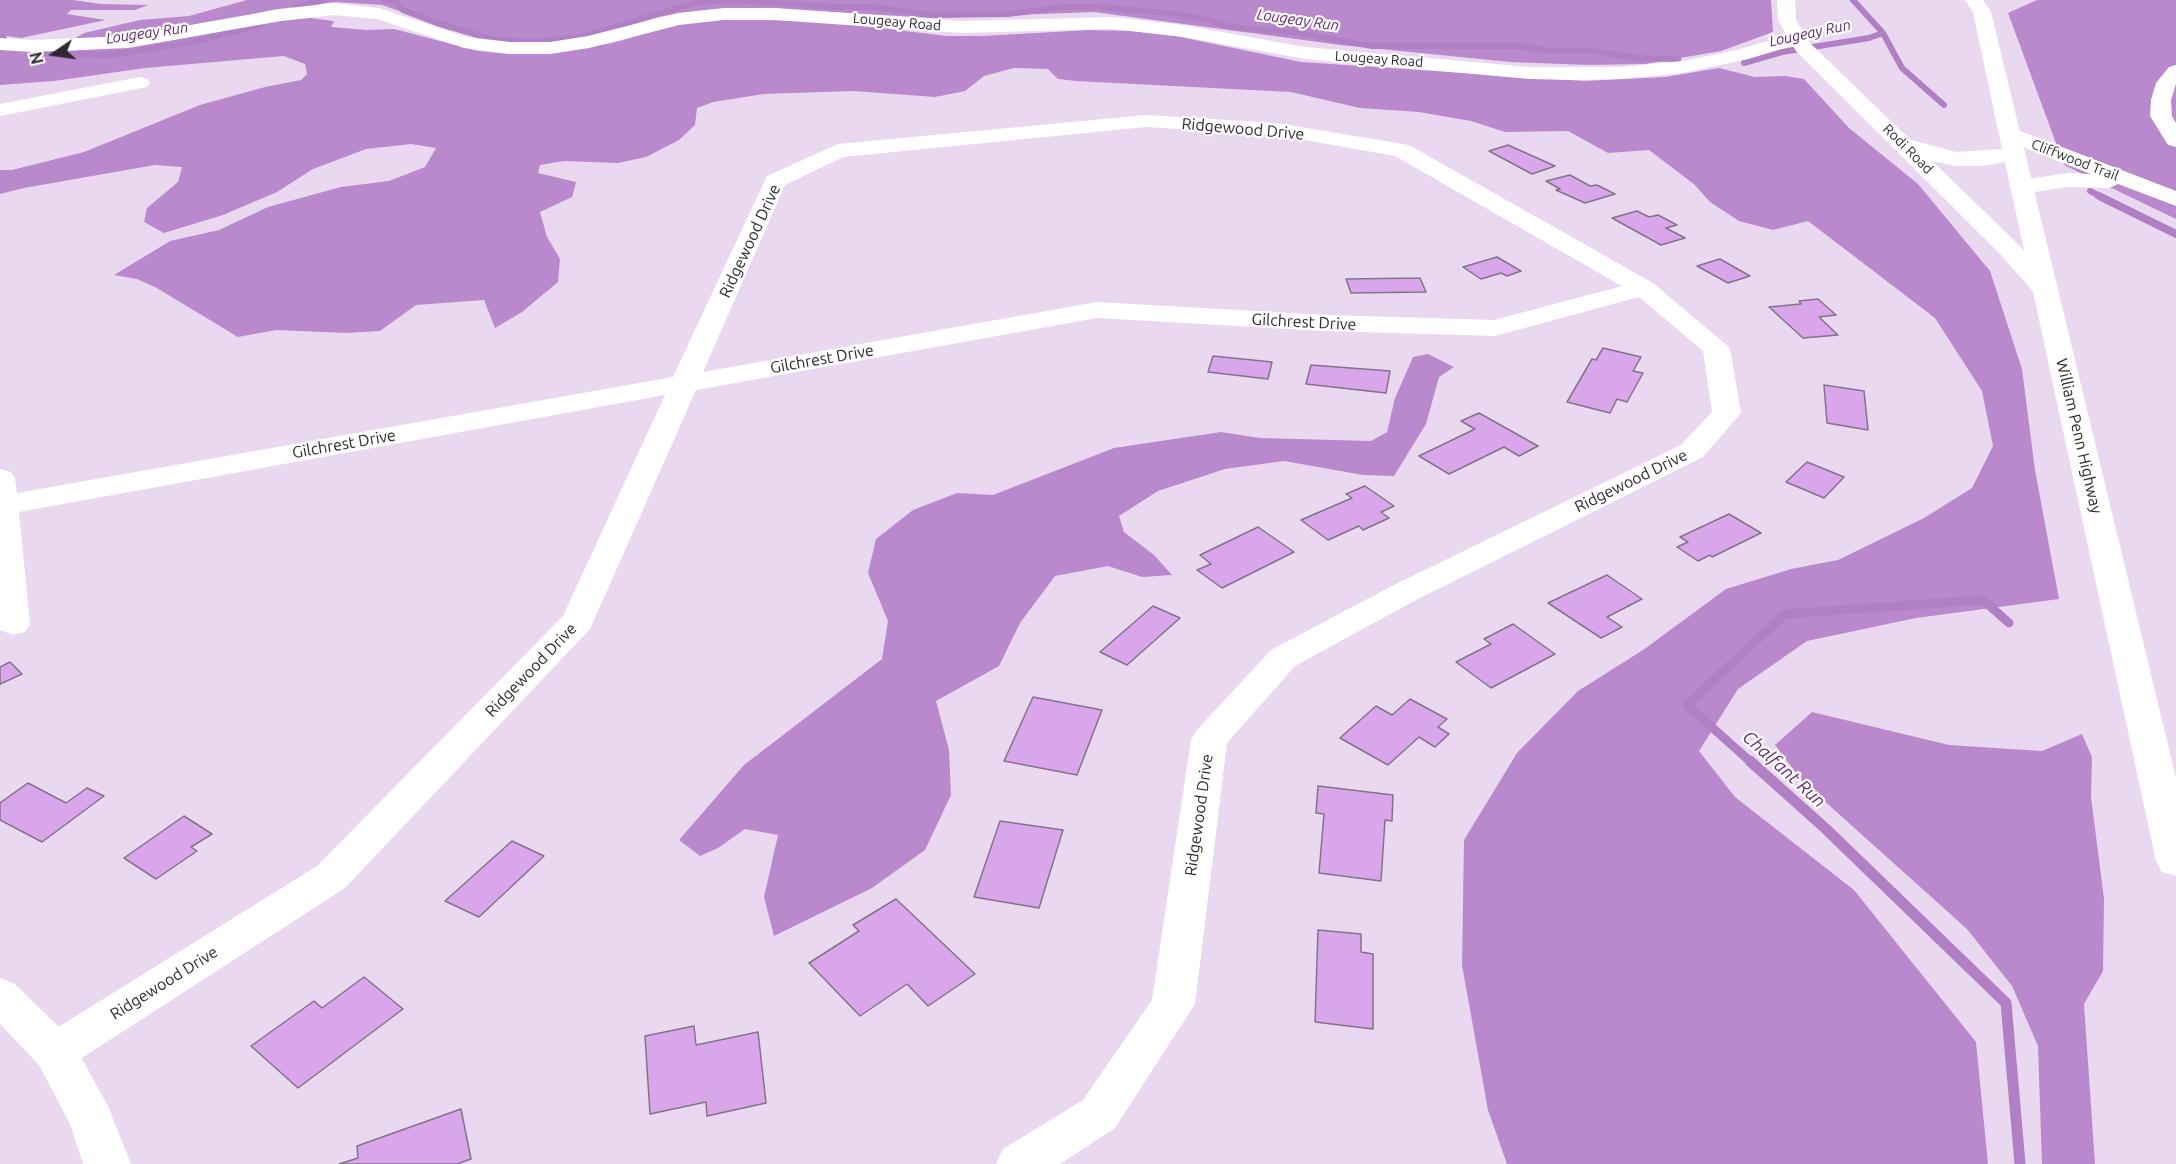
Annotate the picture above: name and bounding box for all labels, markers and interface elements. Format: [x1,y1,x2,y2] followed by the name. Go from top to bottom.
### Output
[1256,5,1340,35] water label: Lougeay Run
[852,10,942,34] street label: Lougeay Road
[1768,16,1852,50] water label: Lougeay Run
[105,18,189,48] water label: Lougeay Run
[24,24,84,84] north arrow
[1334,48,1424,70] street label: Lougeay Road
[26,50,47,66] text: N
[1181,114,1305,144] street label: Ridgewood Drive
[1879,120,1937,178] street label: Rodi Road
[2029,136,2121,184] street label: Cliffwood Trail
[715,181,785,301] street label: Ridgewood Drive
[1251,310,1357,334] street label: Gilchrest Drive
[769,340,875,378] street label: Gilchrest Drive
[2052,357,2106,515] street label: William Penn Highway
[291,425,397,463] street label: Gilchrest Drive
[1571,445,1691,517] street label: Ridgewood Drive
[481,619,581,721] street label: Ridgewood Drive
[1738,726,1830,812] water label: Chalfant Run
[1181,753,1217,877] street label: Ridgewood Drive
[107,942,221,1024] street label: Ridgewood Drive

